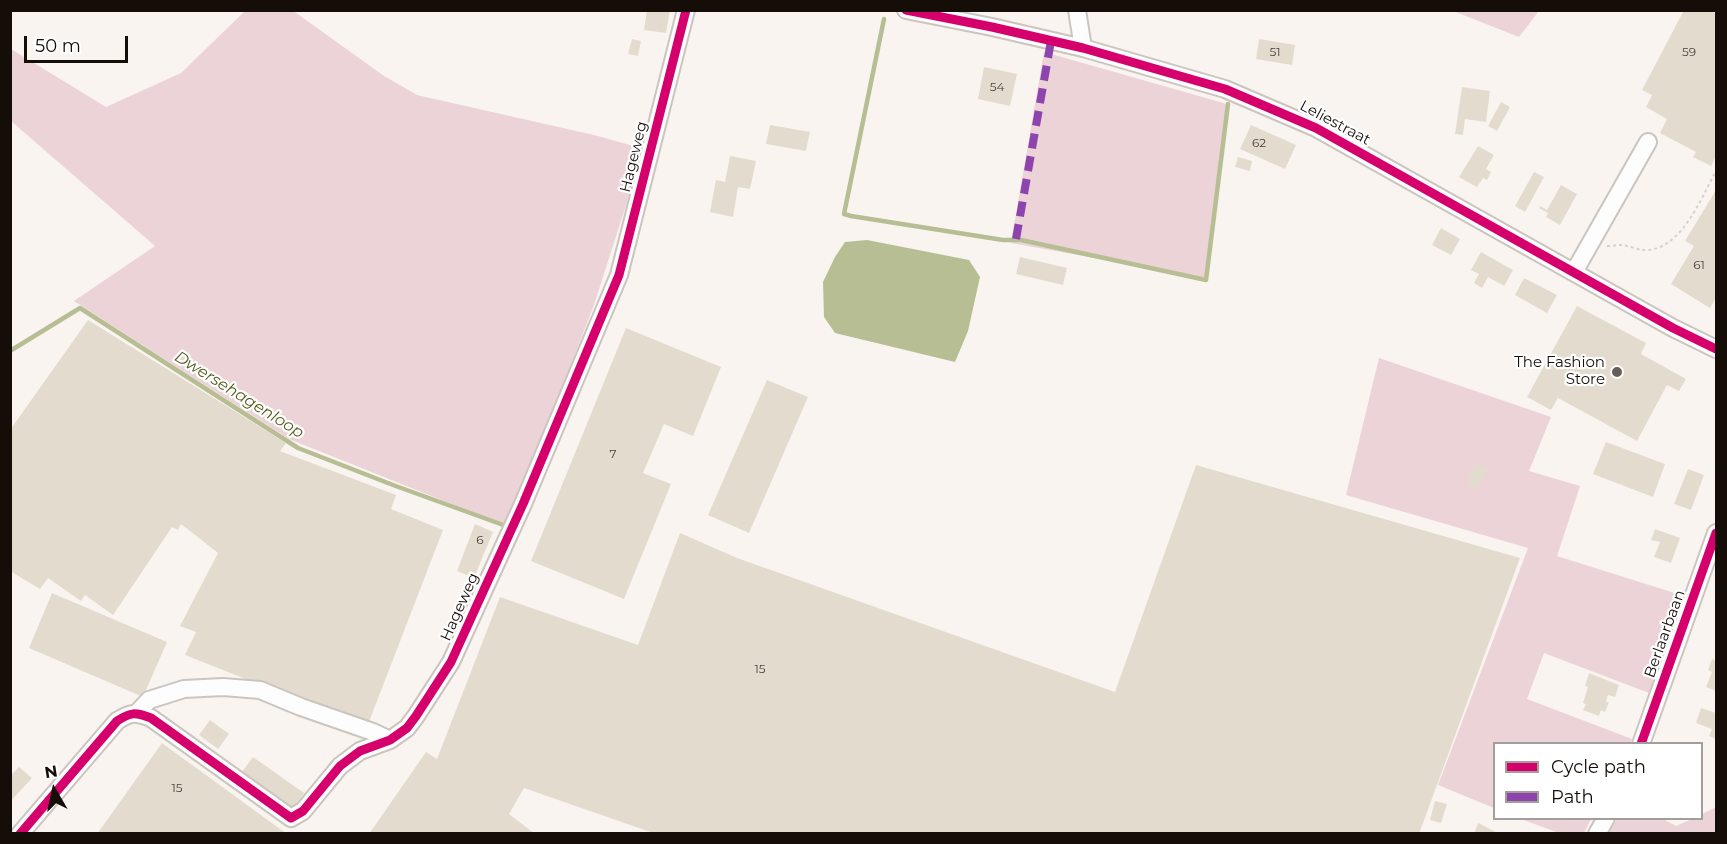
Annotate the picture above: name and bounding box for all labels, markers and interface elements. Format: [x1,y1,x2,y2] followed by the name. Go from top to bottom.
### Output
[27,24,130,62] scale bar
[35,35,81,57] text: 50 m
[1269,45,1281,59] house number: 51
[1682,45,1696,59] house number: 59
[990,80,1004,94] house number: 54
[1297,97,1373,149] street label: Leliestraat
[616,120,652,194] street label: Hageweg
[1252,136,1266,150] house number: 62
[1693,258,1705,272] house number: 61
[171,347,307,443] water label: Dwersehagenloop
[1514,354,1605,389] place label: The Fashion Store
[1610,365,1624,379] marker: The Fashion Store
[609,447,617,461] house number: 7
[476,533,484,547] house number: 6
[437,570,483,644] street label: Hageweg
[1641,588,1689,680] street label: Berlaarbaan
[754,662,766,676] house number: 15
[1493,742,1703,820] legend
[1551,756,1646,778] text: Cycle path
[24,760,84,820] north arrow
[43,761,59,782] text: N
[171,781,183,795] house number: 15
[1551,786,1594,808] text: Path

